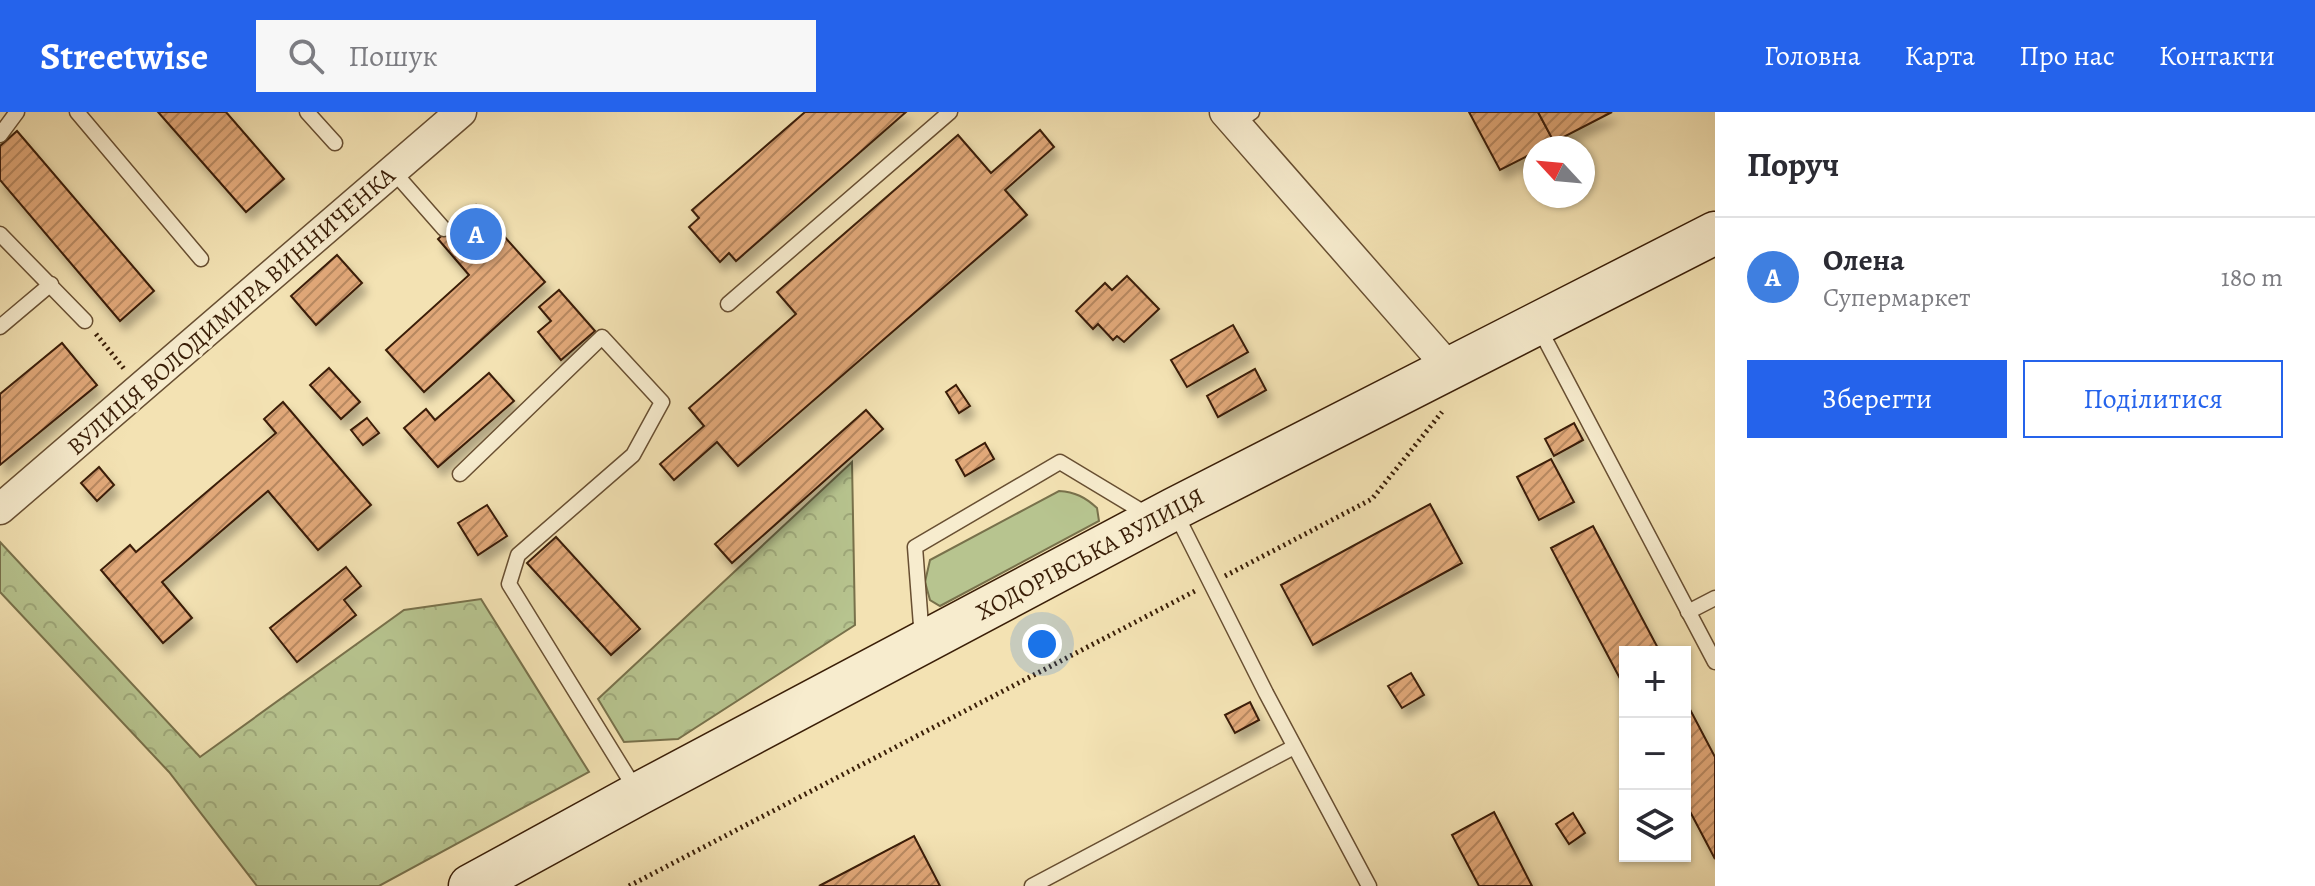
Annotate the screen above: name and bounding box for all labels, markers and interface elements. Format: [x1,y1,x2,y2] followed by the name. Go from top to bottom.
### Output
[256,20,816,92] search box
[40,30,208,82] text: Streetwise
[284,34,328,78] icon: search
[348,36,438,76] text: Пошук
[1764,37,1861,75] text: Головна
[1905,37,1975,75] text: Карта
[2019,37,2115,75] text: Про нас
[2159,37,2275,75] text: Контакти
[1523,136,1595,208] north arrow
[1747,141,1839,188] text: Поруч
[60,159,402,462] street label: ВУЛИЦЯ ВОЛОДИМИРА ВИННИЧЕНКА
[450,204,502,264] pin: A
[1823,240,1904,280] text: Олена
[1765,260,1781,295] text: A
[2221,260,2283,295] text: 180 m
[1823,280,1971,315] text: Супермаркет
[1747,360,2007,438] button: Зберегти
[2023,360,2283,438] button: Поділитися
[970,480,1210,628] street label: ХОДОРІВСЬКА ВУЛИЦЯ
[1022,624,1062,664] your location
[1619,646,1691,862] map controls
[1619,646,1691,718] button: +
[1619,718,1691,790] button: −
[1619,790,1691,862] button: layers

